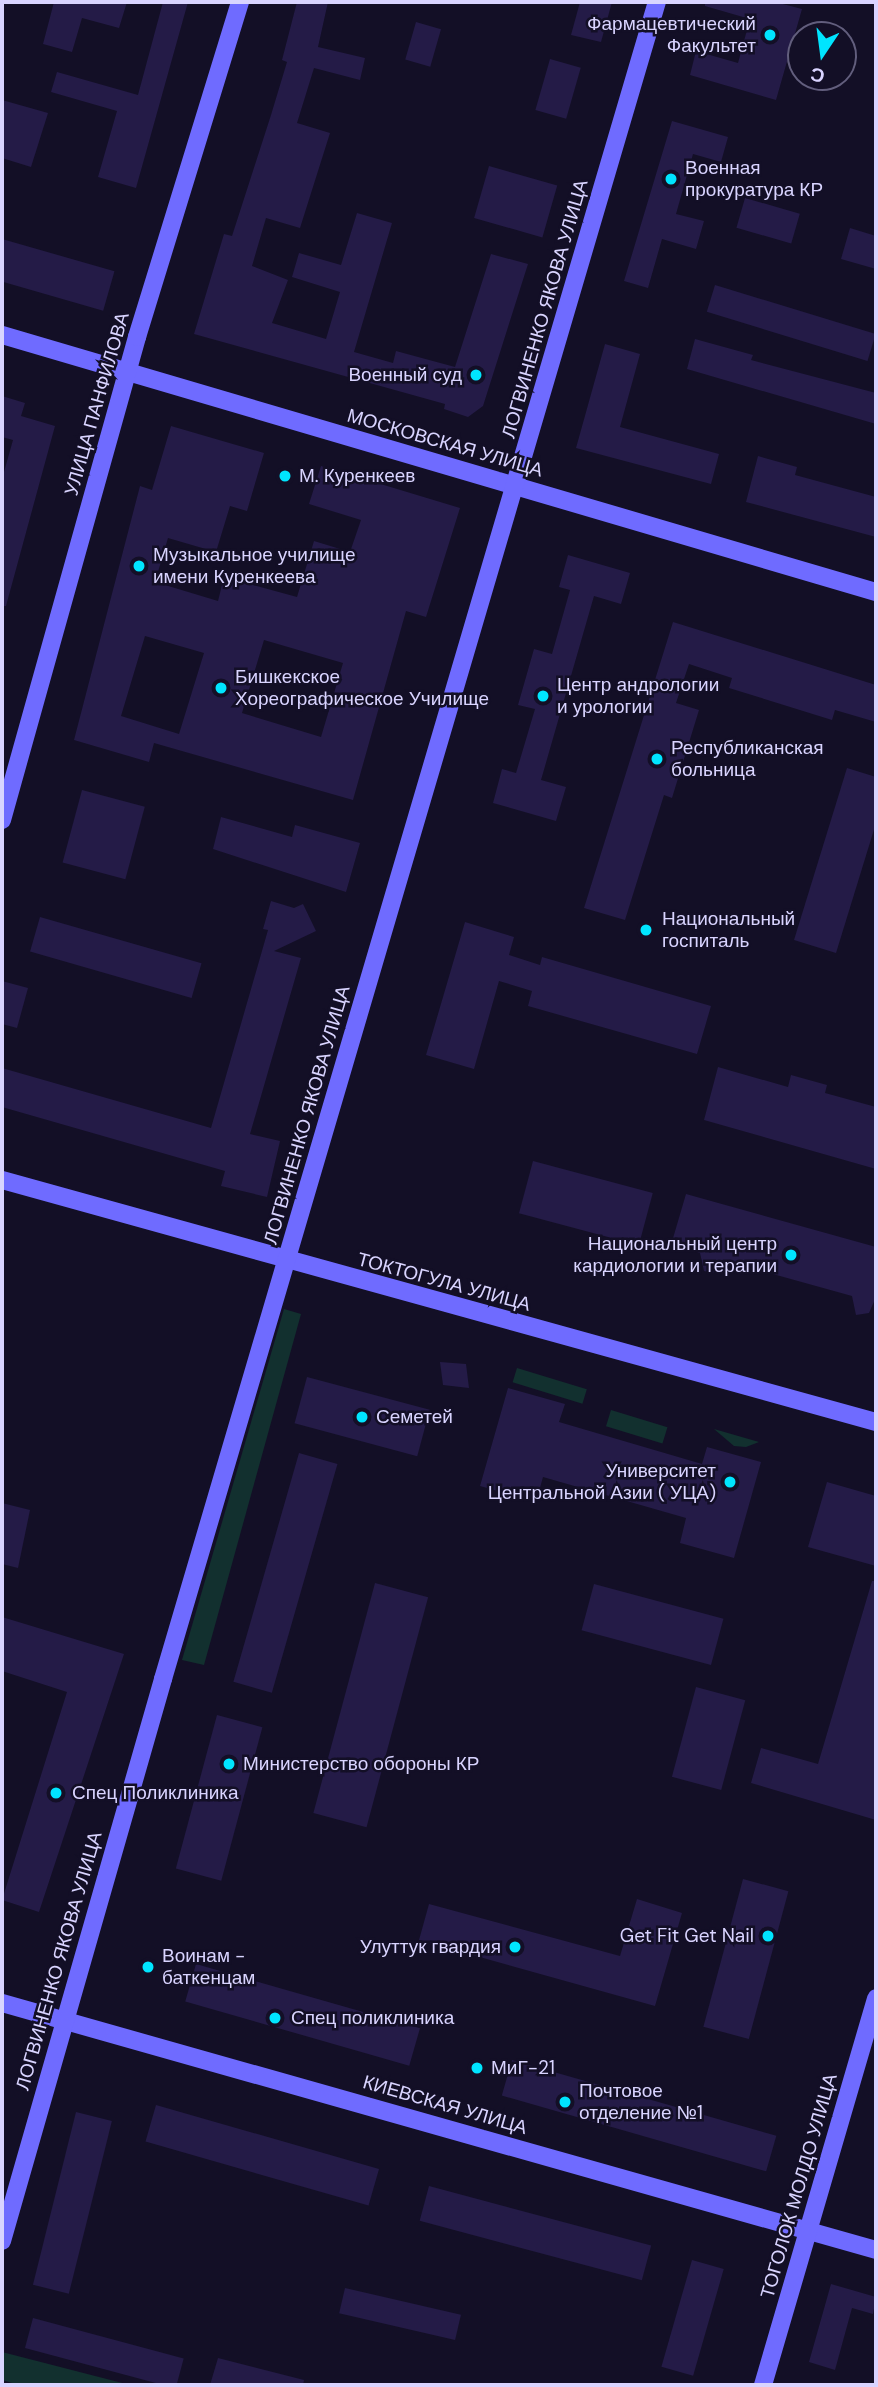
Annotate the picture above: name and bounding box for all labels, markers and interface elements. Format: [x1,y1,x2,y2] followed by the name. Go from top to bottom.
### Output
[587,13,756,57] place label: Фармацевтический Факультет
[787,21,857,91] north arrow
[762,27,778,43] marker: Фармацевтический Факультет
[808,61,827,89] text: С
[685,157,823,201] place label: Военная прокуратура КР
[663,171,679,187] marker: Военная прокуратура КР
[497,177,593,441] street label: ЛОГВИНЕНКО ЯКОВА УЛИЦА
[60,310,134,498] street label: УЛИЦА ПАНФИЛОВА
[348,364,462,386] place label: Военный суд
[468,367,484,383] marker: Военный суд
[345,404,545,482] street label: МОСКОВСКАЯ УЛИЦА
[299,465,415,487] place label: М. Куренкеев
[277,468,293,484] marker: М. Куренкеев
[153,544,356,588] place label: Музыкальное училище имени Куренкеева
[131,558,147,574] marker: Музыкальное училище имени Куренкеева
[235,666,489,710] place label: Бишкекское Хореографическое Училище
[557,674,719,718] place label: Центр андрологии и урологии
[213,680,229,696] marker: Бишкекское Хореографическое Училище
[535,688,551,704] marker: Центр андрологии и урологии
[671,737,824,781] place label: Республиканская больница
[649,751,665,767] marker: Республиканская больница
[662,908,795,952] place label: Национальный госпиталь
[636,920,656,940] marker: Национальный госпиталь
[259,983,355,1247] street label: ЛОГВИНЕНКО ЯКОВА УЛИЦА
[573,1233,777,1277] place label: Национальный центр кардиологии и терапии
[783,1247,799,1263] marker: Национальный центр кардиологии и терапии
[355,1248,533,1316] street label: ТОКТОГУЛА УЛИЦА
[376,1406,453,1428] place label: Семетей
[354,1409,370,1425] marker: Семетей
[488,1460,716,1504] place label: Университет Центральной Азии ( УЦА)
[722,1474,738,1490] marker: Университет Центральной Азии ( УЦА)
[243,1753,479,1775] place label: Министерство обороны КР
[221,1756,237,1772] marker: Министерство обороны КР
[72,1782,239,1804] place label: Спец Поликлиника
[46,1783,66,1803] marker: Спец Поликлиника
[11,1829,107,2093] street label: ЛОГВИНЕНКО ЯКОВА УЛИЦА
[620,1925,754,1947] place label: Get Fit Get Nail
[760,1928,776,1944] marker: Get Fit Get Nail
[360,1936,501,1958] place label: Улуттук гвардия
[507,1939,523,1955] marker: Улуттук гвардия
[162,1945,255,1989] place label: Воинам - баткенцам
[140,1959,156,1975] marker: Воинам - баткенцам
[291,2007,454,2029] place label: Спец поликлиника
[265,2008,285,2028] marker: Спец поликлиника
[491,2057,555,2079] place label: МиГ-21
[469,2060,485,2076] marker: МиГ-21
[360,2071,530,2139] street label: КИЕВСКАЯ УЛИЦА
[756,2071,842,2301] street label: ТОГОЛОК МОЛДО УЛИЦА
[579,2080,703,2124] place label: Почтовое отделение №1
[557,2094,573,2110] marker: Почтовое отделение №1

